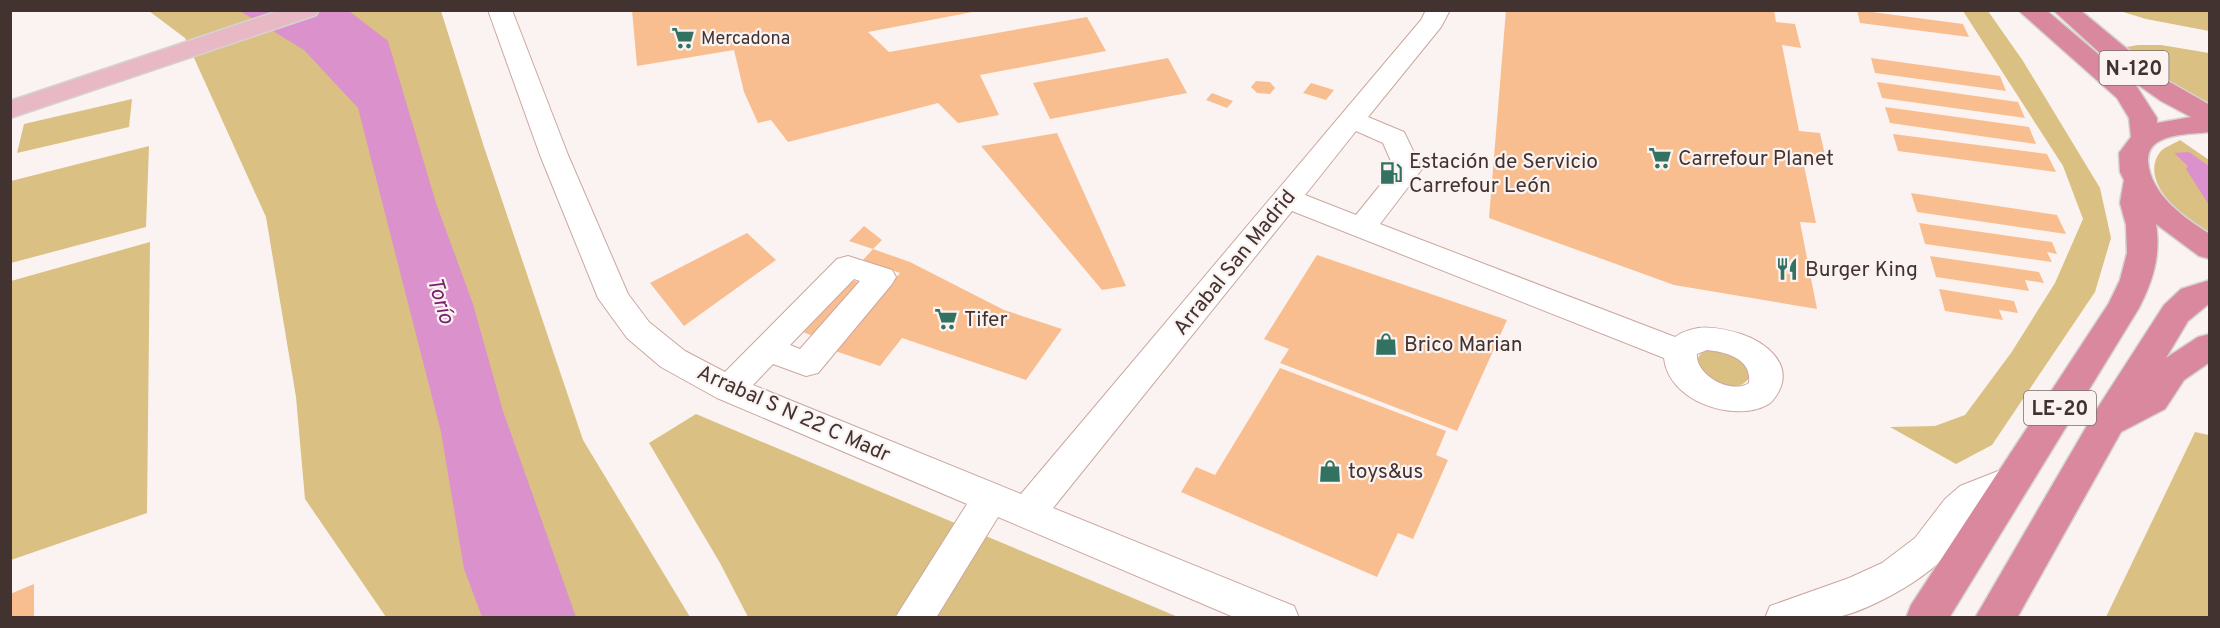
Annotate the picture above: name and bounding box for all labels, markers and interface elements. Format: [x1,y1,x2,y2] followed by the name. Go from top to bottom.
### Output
[670,25,696,51] supermarket icon: Mercadona
[701,28,790,51] place label: Mercadona
[2100,51,2168,85] road number: N-120
[1647,145,1673,171] supermarket icon: Carrefour Planet
[1678,146,1834,173] place label: Carrefour Planet
[1409,149,1598,200] place label: Estación de Servicio Carrefour León
[1378,160,1404,186] fuel station icon: Estación de Servicio Carrefour León
[1168,185,1302,341] street label: Arrabal San Madrid
[1774,256,1800,282] restaurant icon: Burger King
[1805,257,1918,284] place label: Burger King
[420,274,460,328] water label: Torío
[933,306,959,332] supermarket icon: Tifer
[964,307,1008,334] place label: Tifer
[1373,331,1399,357] shop icon: Brico Marian
[1404,332,1523,359] place label: Brico Marian
[693,360,894,469] street label: Arrabal S N 22 C Madr
[2024,391,2096,425] road number: LE-20
[1317,458,1343,484] shop icon: toys&us
[1348,459,1423,486] place label: toys&us

